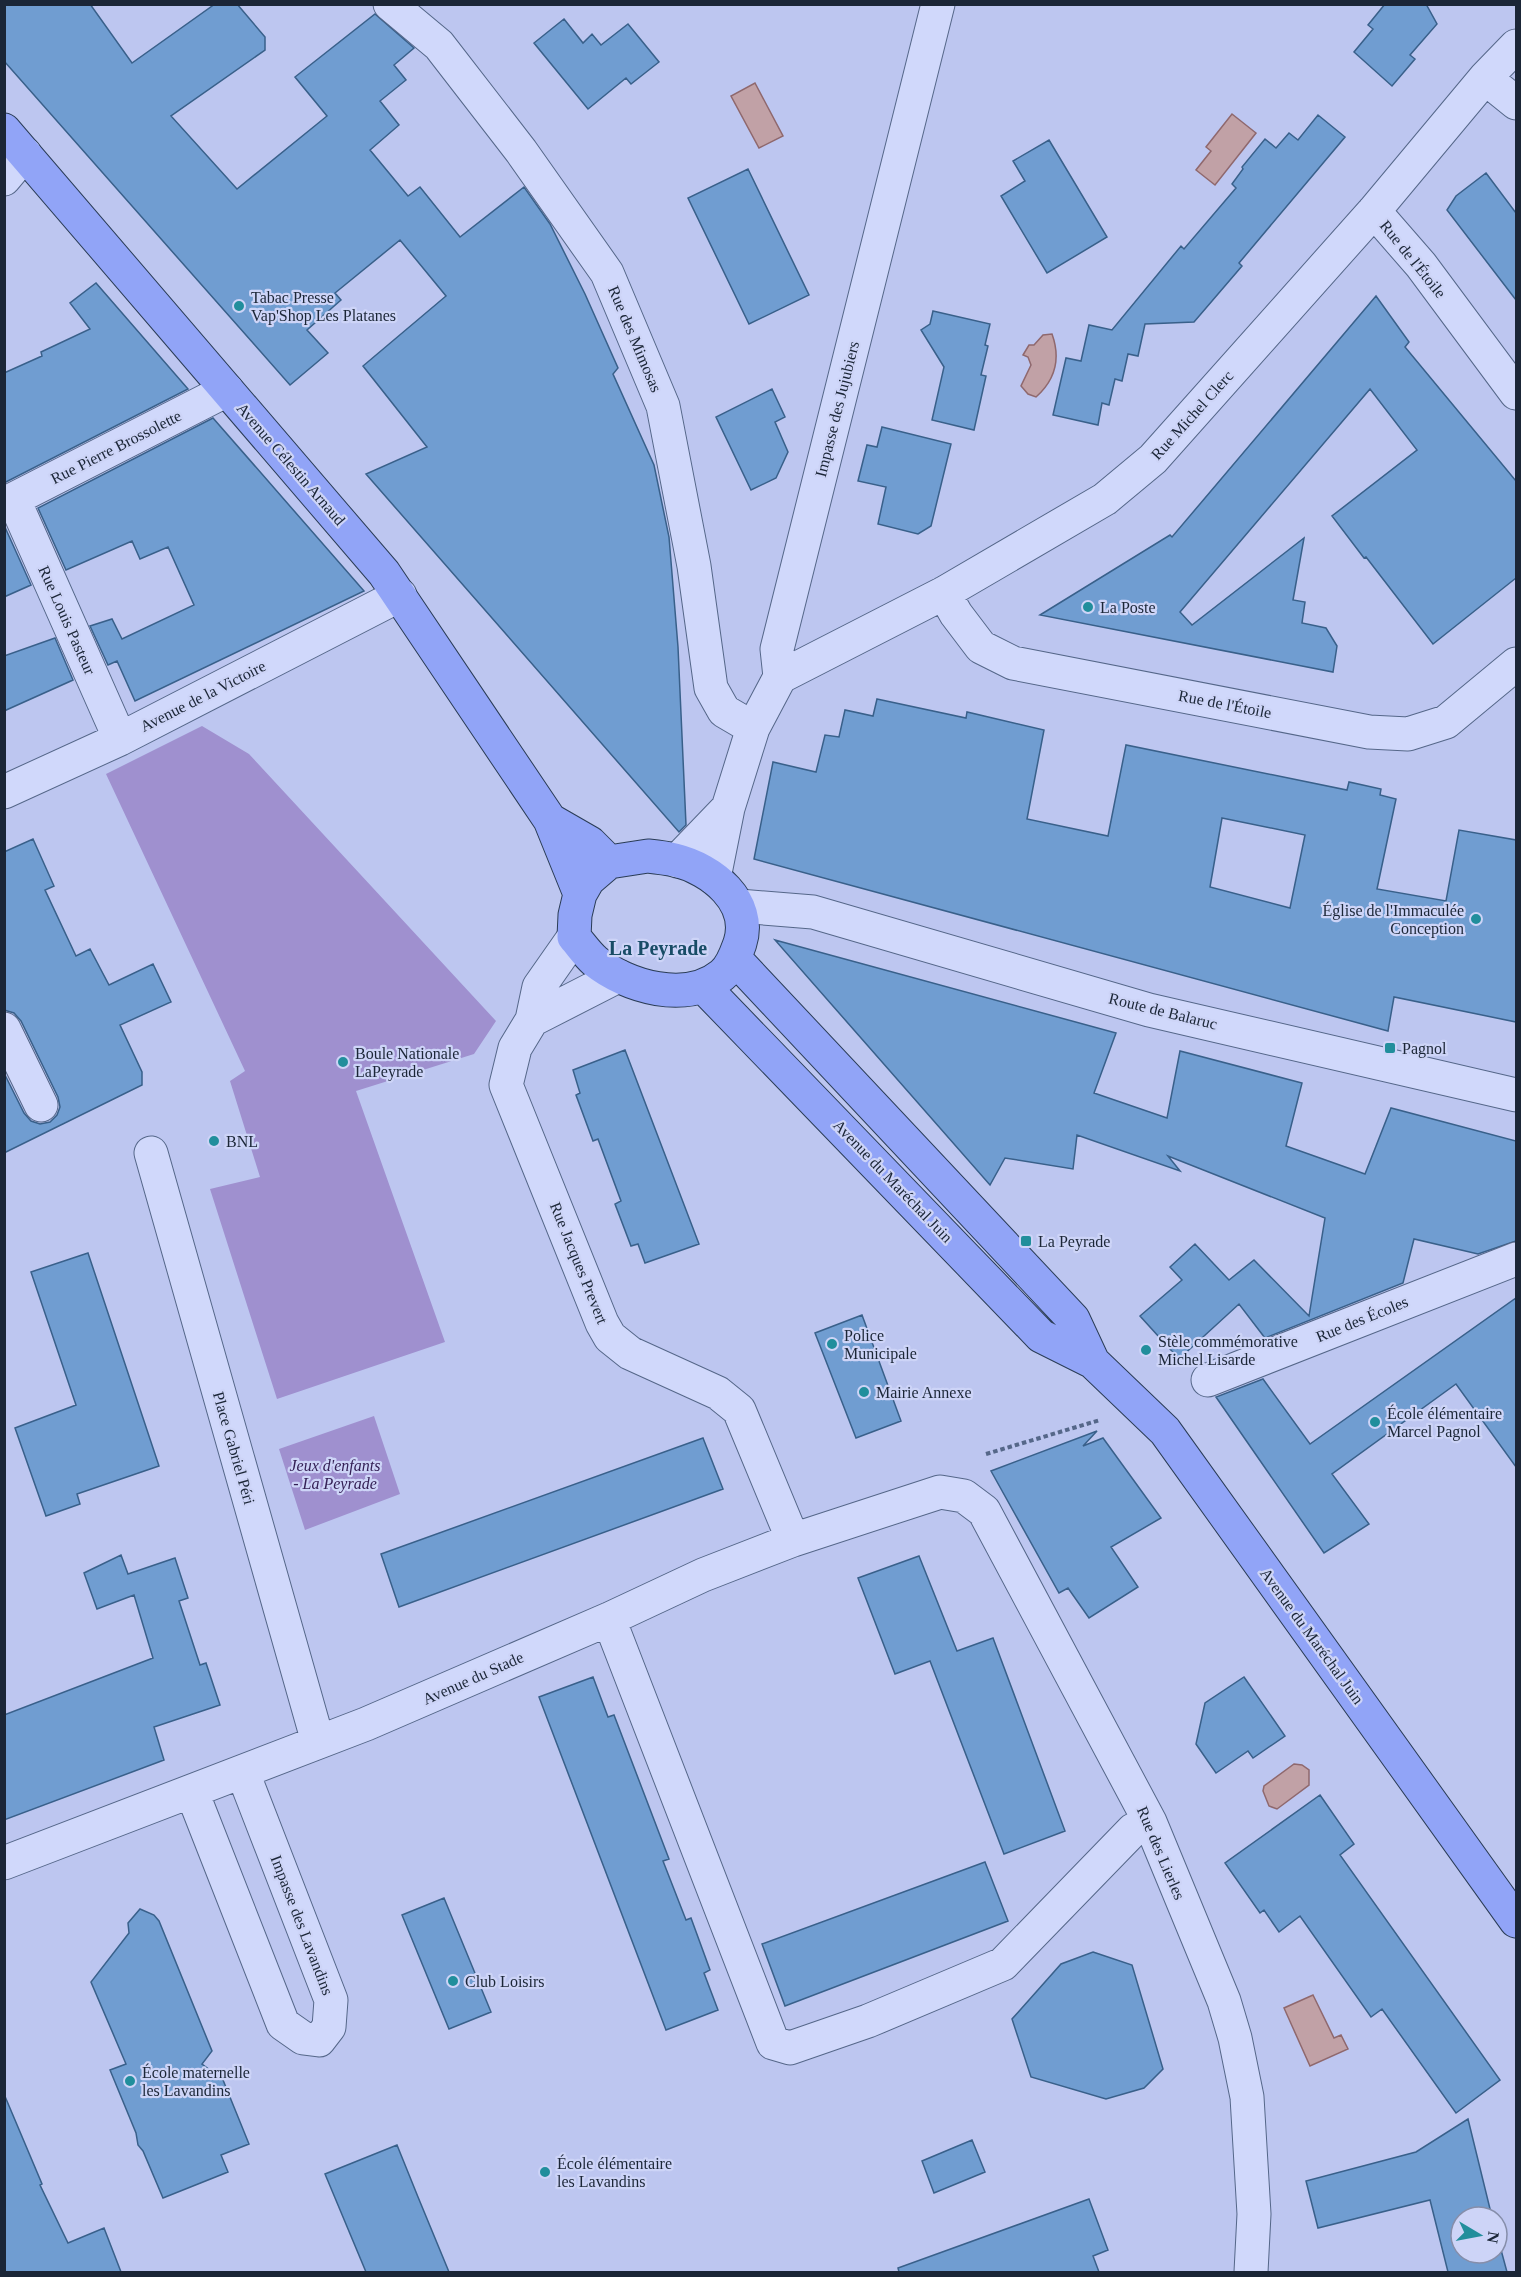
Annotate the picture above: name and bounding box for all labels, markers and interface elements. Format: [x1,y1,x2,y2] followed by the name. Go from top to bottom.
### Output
[1377,216,1450,301] street label: Rue de l'Étoile
[605,283,665,395] street label: Rue des Mimosas
[251,289,396,325] place label: Tabac Presse Vap'Shop Les Platanes
[232,299,246,313] marker: Tabac Presse Vap'Shop Les Platanes
[812,339,863,479] street label: Impasse des Jujubiers
[1148,367,1236,463] street label: Rue Michel Clerc
[233,400,349,528] street label: Avenue Célestin Arnaud
[48,407,184,487] street label: Rue Pierre Brossolette
[35,563,99,678] street label: Rue Louis Pasteur
[1100,599,1156,616] place label: La Poste
[1081,600,1095,614] marker: La Poste
[137,657,269,735] street label: Avenue de la Victoire
[1177,686,1273,721] street label: Rue de l'Étoile
[1323,901,1464,938] place label: Église de l'Immaculée Conception
[1469,912,1483,926] marker: Église de l'Immaculée Conception
[609,937,707,960] district label: La Peyrade
[1107,989,1219,1033] street label: Route de Balaruc
[1402,1040,1447,1058] place label: Pagnol
[1383,1041,1397,1055] marker: Pagnol
[355,1045,459,1081] place label: Boule Nationale LaPeyrade
[336,1055,350,1069] marker: Boule Nationale LaPeyrade
[830,1116,956,1246] street label: Avenue du Maréchal Juin
[226,1133,258,1150] place label: BNL
[207,1134,221,1148] marker: BNL
[546,1200,611,1327] street label: Rue Jacques Prevert
[1038,1233,1110,1251] place label: La Peyrade
[1019,1234,1033,1248] marker: La Peyrade
[1313,1292,1411,1345] street label: Rue des Écoles
[844,1327,917,1363] place label: Police Municipale
[1158,1333,1298,1368] place label: Stèle commémorative Michel Lisarde
[825,1337,839,1351] marker: Police Municipale
[1139,1343,1153,1357] marker: Stèle commémorative Michel Lisarde
[876,1384,972,1401] place label: Mairie Annexe
[857,1385,871,1399] marker: Mairie Annexe
[210,1390,258,1507] street label: Place Gabriel Péri
[1387,1404,1502,1441] place label: École élémentaire Marcel Pagnol
[1368,1415,1382,1429] marker: École élémentaire Marcel Pagnol
[290,1457,380,1493] park label: Jeux d'enfants - La Peyrade
[1257,1565,1367,1707] street label: Avenue du Maréchal Juin
[420,1648,526,1708] street label: Avenue du Stade
[1134,1804,1188,1902] street label: Rue des Lierles
[267,1853,337,1998] street label: Impasse des Lavandins
[465,1973,545,1990] place label: Club Loisirs
[446,1974,460,1988] marker: Club Loisirs
[142,2063,250,2099] place label: École maternelle les Lavandins
[123,2074,137,2088] marker: École maternelle les Lavandins
[557,2154,672,2190] place label: École élémentaire les Lavandins
[538,2165,552,2179] marker: École élémentaire les Lavandins
[1449,2205,1509,2265] north arrow
[1484,2230,1503,2245] text: N

